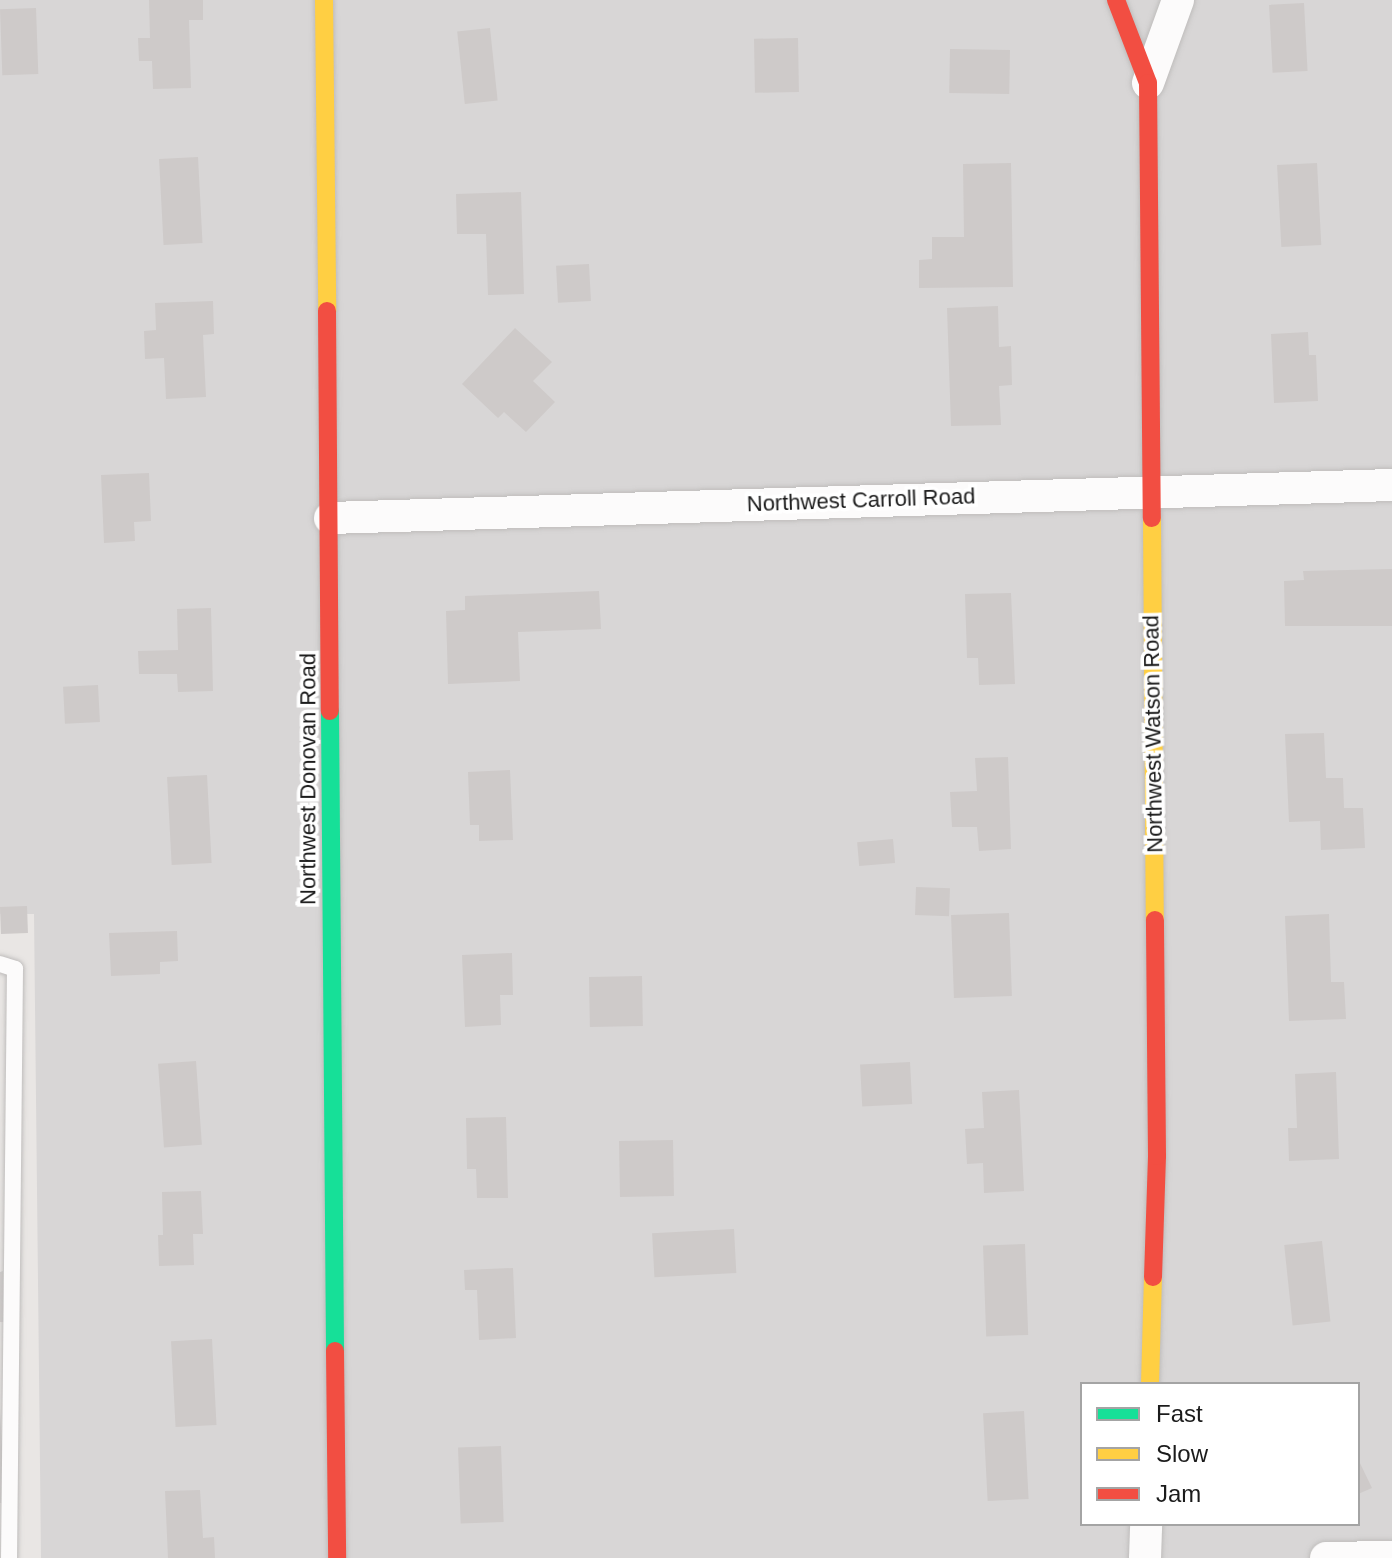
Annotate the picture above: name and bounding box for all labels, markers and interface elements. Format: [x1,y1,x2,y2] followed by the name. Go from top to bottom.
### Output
[746,483,976,517] street label: Northwest Carroll Road
[1138,615,1168,853] street label: Northwest Watson Road
[295,653,321,905] street label: Northwest Donovan Road
[1080,1382,1360,1526] legend
[1156,1400,1203,1427] text: Fast
[1156,1440,1208,1467] text: Slow
[1156,1480,1201,1507] text: Jam

